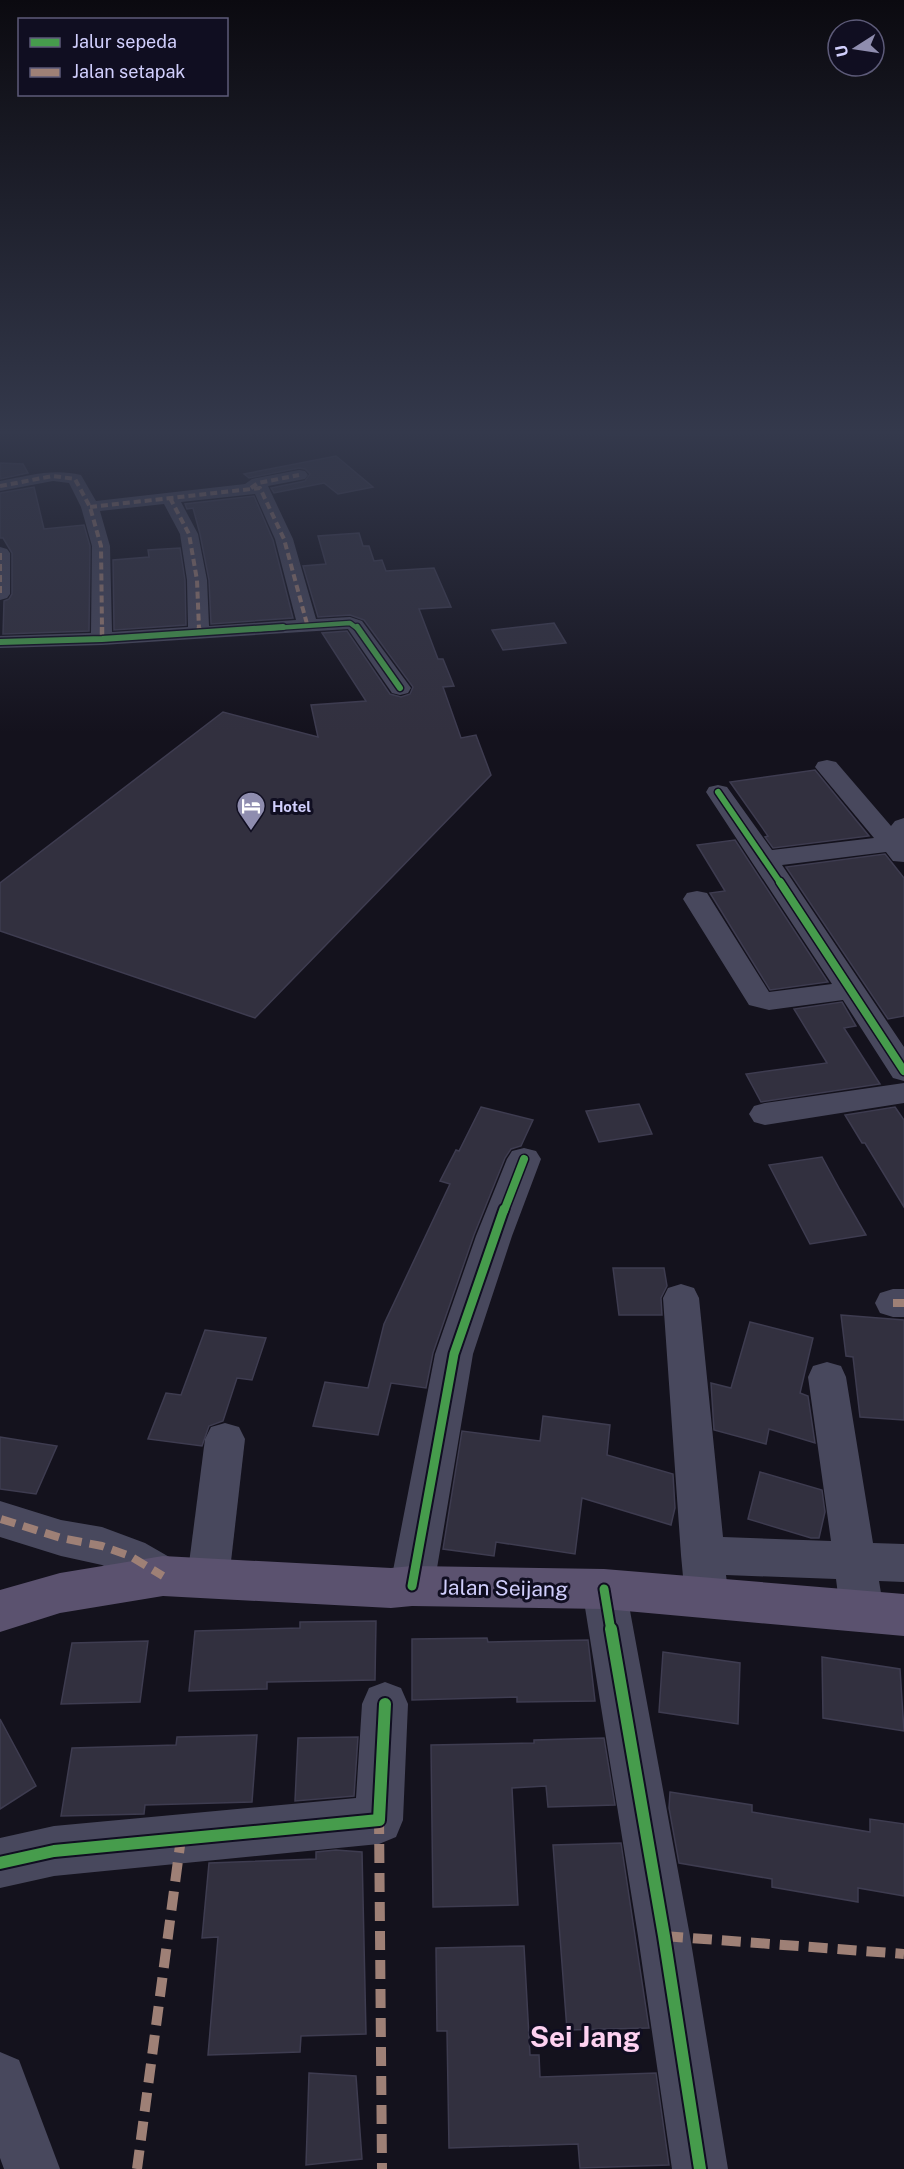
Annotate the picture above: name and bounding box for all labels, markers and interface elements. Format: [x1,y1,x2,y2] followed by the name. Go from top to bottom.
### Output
[18,18,228,96] legend
[826,18,886,78] north arrow
[72,31,177,52] text: Jalur sepeda
[831,43,852,59] text: U
[72,61,185,82] text: Jalan setapak
[235,790,267,832] hotel icon: Hotel
[272,798,311,815] place label: Hotel
[440,1574,568,1602] street label: Jalan Seijang
[530,2020,640,2053] district label: Sei Jang

